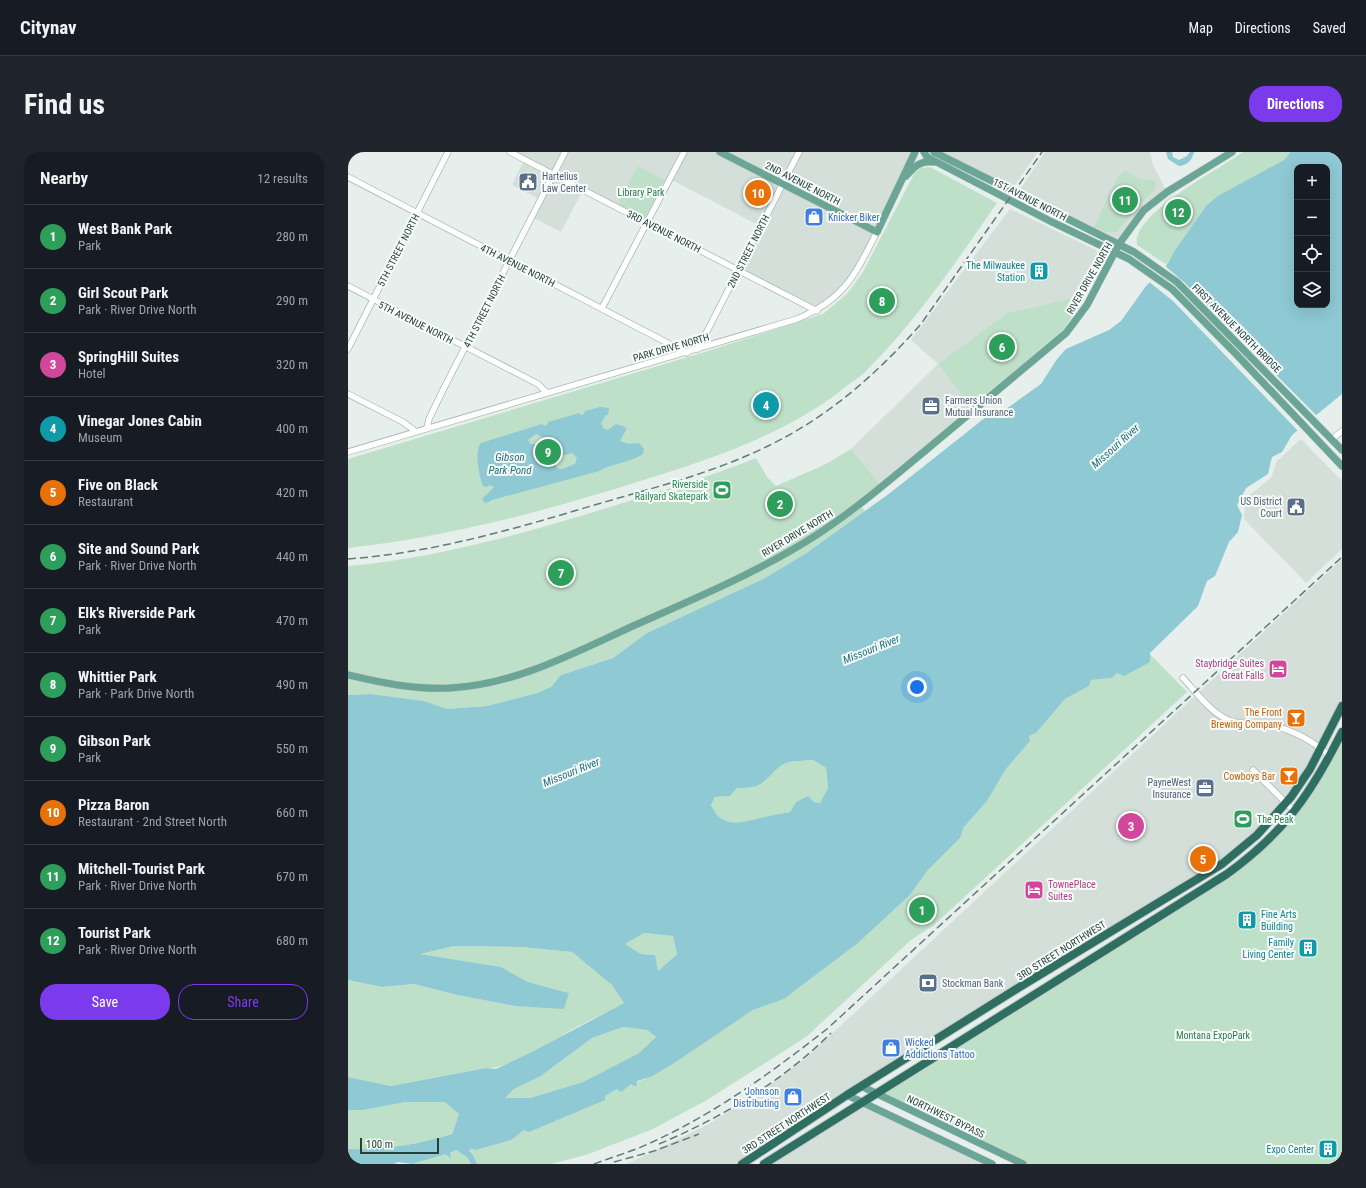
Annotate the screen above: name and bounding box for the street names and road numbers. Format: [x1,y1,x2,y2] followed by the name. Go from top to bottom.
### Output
[763,160,842,207] street label: 2ND AVENUE NORTH
[991,176,1068,223] street label: 1ST AVENUE NORTH
[625,208,703,255] street label: 3RD AVENUE NORTH
[375,212,422,288] street label: 5TH STREET NORTH
[725,213,772,290] street label: 2ND STREET NORTH
[1064,240,1114,316] street label: RIVER DRIVE NORTH
[479,242,557,289] street label: 4TH AVENUE NORTH
[461,273,508,349] street label: 4TH STREET NORTH
[1190,282,1283,375] street label: FIRST AVENUE NORTH BRIDGE
[377,299,455,346] street label: 5TH AVENUE NORTH
[632,331,710,364] street label: PARK DRIVE NORTH
[760,508,835,559] street label: RIVER DRIVE NORTH
[1015,919,1108,982] street label: 3RD STREET NORTHWEST
[740,1091,832,1156] street label: 3RD STREET NORTHWEST
[905,1093,986,1140] street label: NORTHWEST BYPASS

